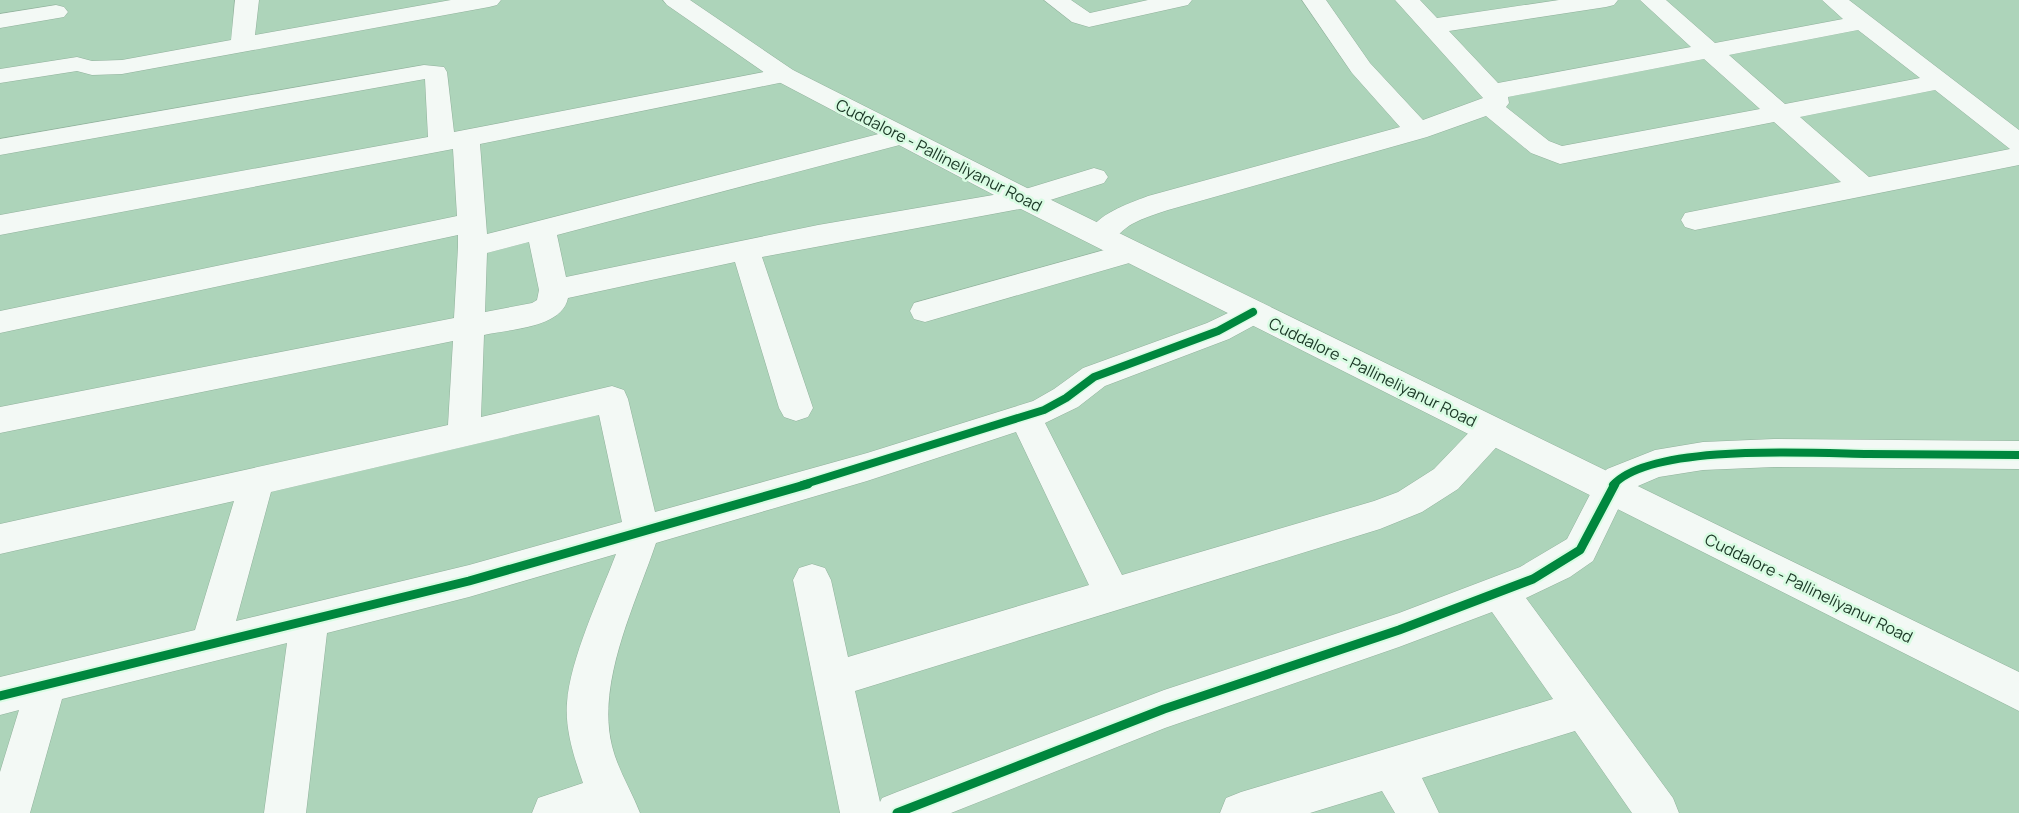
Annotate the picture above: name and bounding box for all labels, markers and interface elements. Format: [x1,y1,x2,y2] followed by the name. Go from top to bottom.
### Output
[832,93,1046,217] street label: Cuddalore - Pallineliyanur Road
[1265,312,1481,432] street label: Cuddalore - Pallineliyanur Road
[1701,528,1917,648] street label: Cuddalore - Pallineliyanur Road

